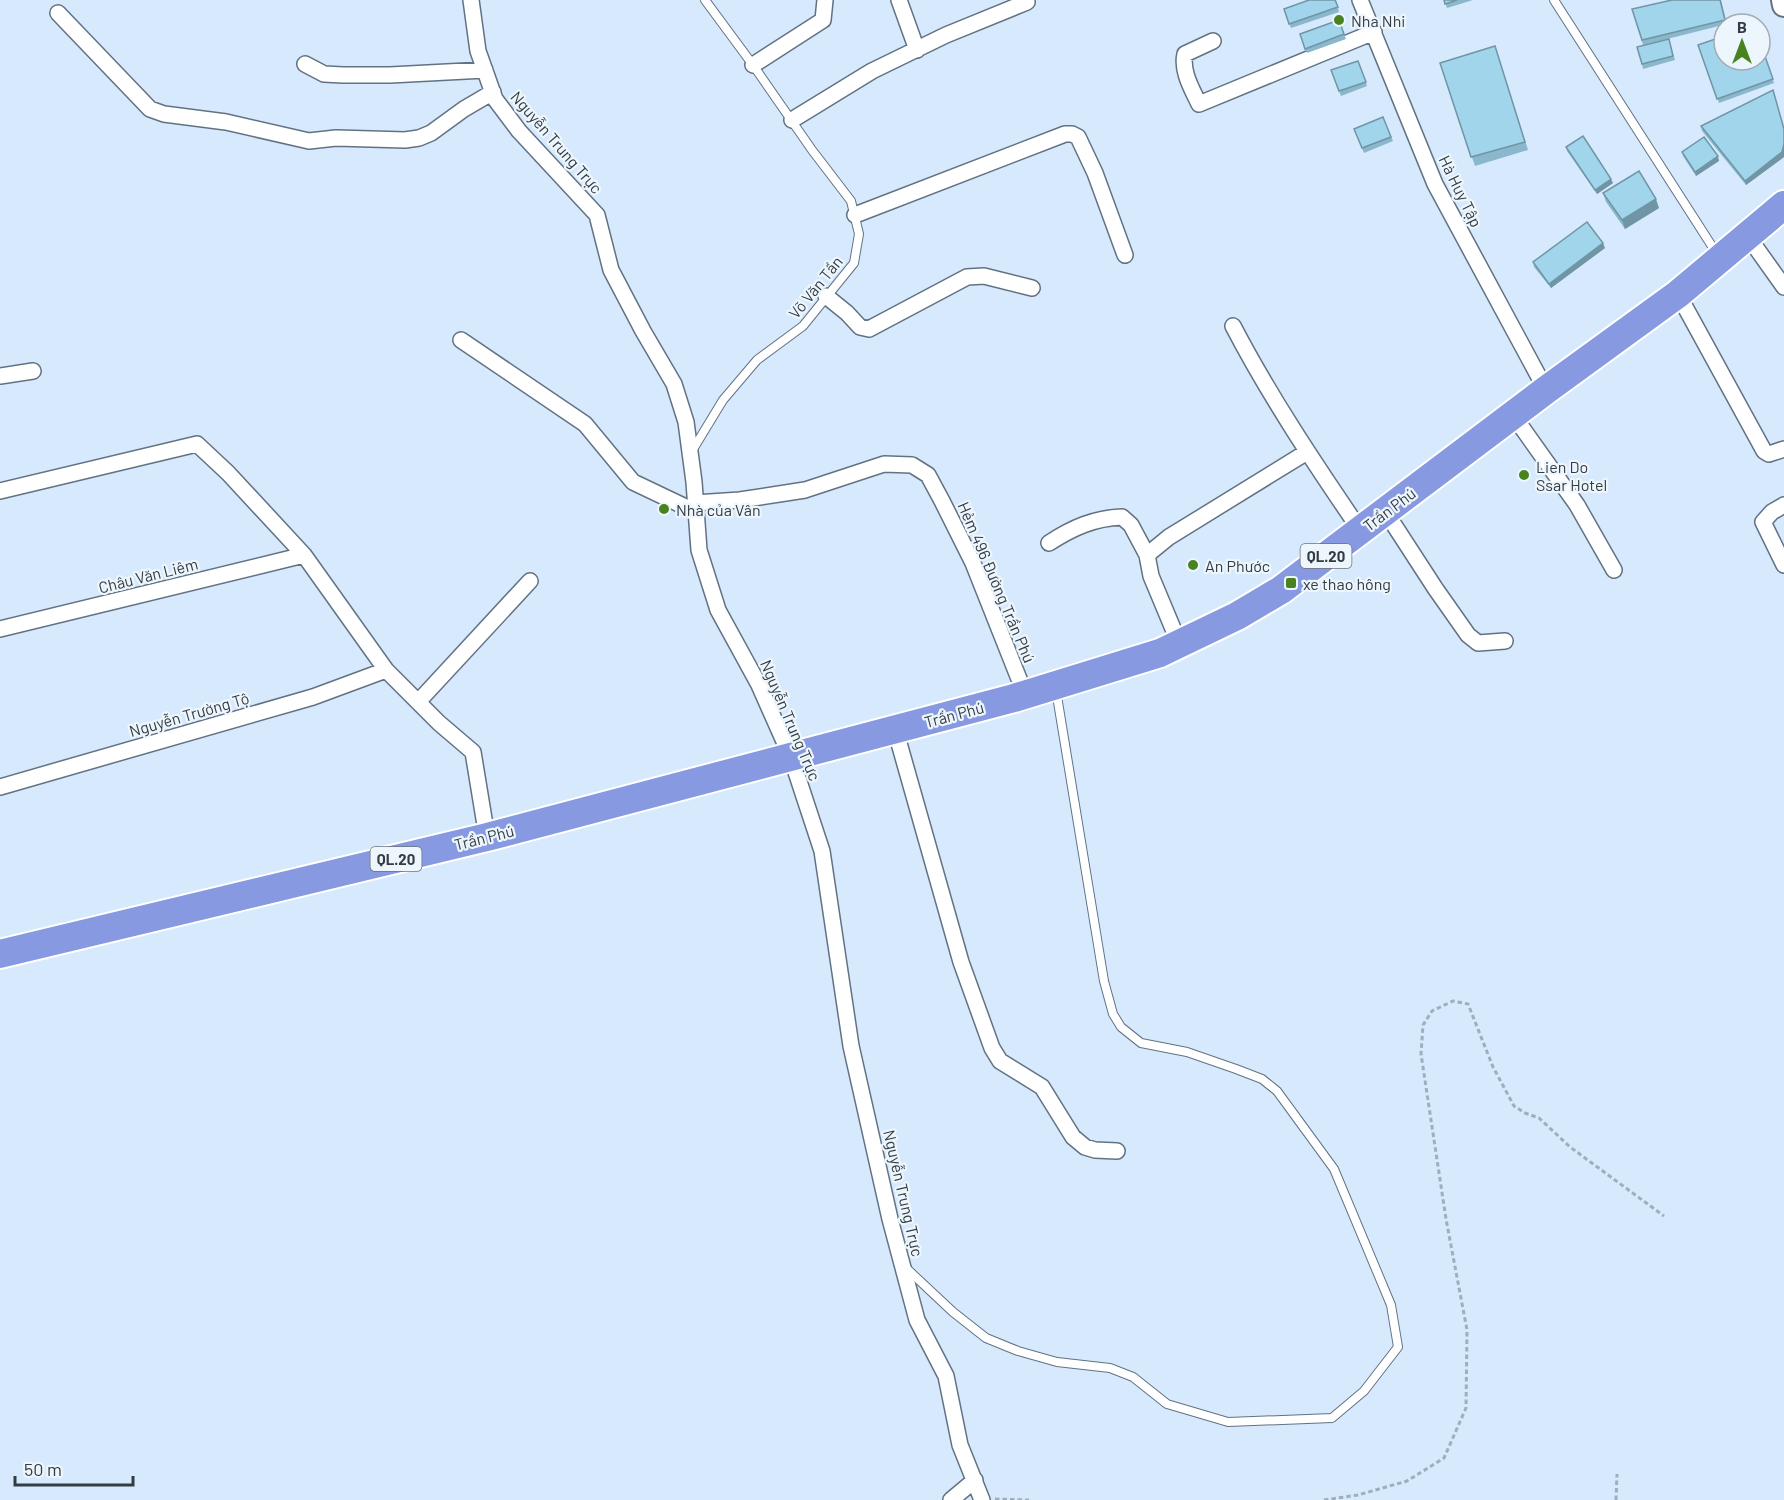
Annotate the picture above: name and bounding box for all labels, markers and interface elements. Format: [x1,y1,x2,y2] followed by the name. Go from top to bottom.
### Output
[1351,11,1405,30] place label: Nha Nhi
[1712,12,1772,72] north arrow
[1332,13,1346,27] marker: Nha Nhi
[1737,17,1747,36] text: B
[507,87,607,197] street label: Nguyễn Trung Trực
[1436,152,1486,230] street label: Hà Huy Tập
[784,252,846,322] street label: Võ Văn Tần
[1536,457,1607,494] place label: Lien Do Ssar Hotel
[1517,468,1531,482] marker: Lien Do Ssar Hotel
[1359,483,1419,535] street label: Trần Phú
[954,499,1040,665] street label: Hẻm 496 Đường Trần Phú
[676,500,761,519] place label: Nhà của Vân
[657,502,671,516] marker: Nhà của Vân
[1300,544,1352,568] road number: QL.20
[96,553,200,597] street label: Châu Văn Liêm
[1205,556,1270,575] place label: An Phước
[1186,558,1200,572] marker: An Phước
[1303,574,1391,593] place label: xe thao hông
[1284,576,1298,590] marker: xe thao hông
[757,657,825,783] street label: Nguyễn Trung Trực
[127,688,251,740] street label: Nguyễn Trường Tộ
[922,697,986,731] street label: Trần Phú
[452,820,516,854] street label: Trần Phú
[370,847,422,871] road number: QL.20
[880,1128,928,1258] street label: Nguyễn Trung Trực
[15,1449,134,1487] scale bar
[24,1458,62,1480] text: 50 m

